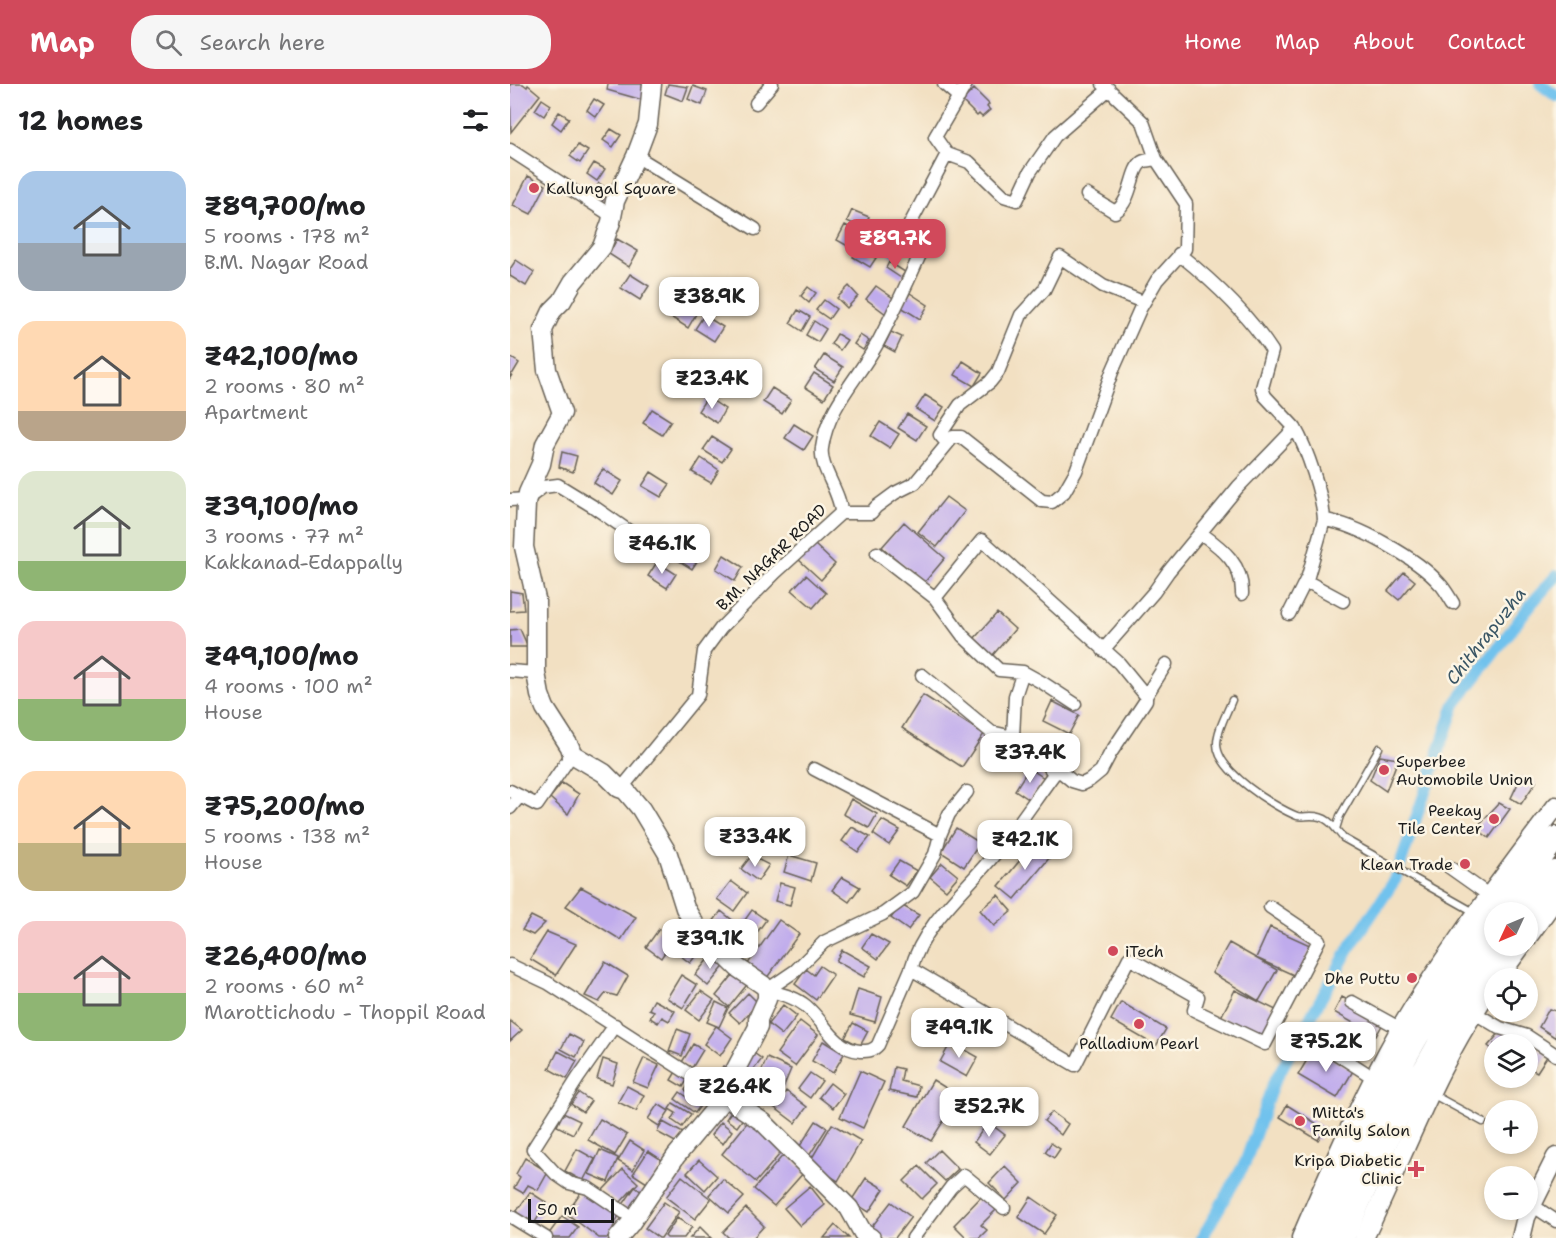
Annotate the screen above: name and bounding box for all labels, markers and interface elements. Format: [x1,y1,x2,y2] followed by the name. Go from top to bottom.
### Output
[131,15,551,69] search box
[30,23,95,61] text: Map
[152,26,185,59] icon: search
[200,28,325,57] text: Search here
[1184,28,1242,56] text: Home
[1275,28,1320,56] text: Map
[1353,28,1414,56] text: About
[1447,28,1526,56] text: Contact
[18,103,143,138] text: 12 homes
[459,104,492,137] icon: filters
[546,178,676,199] place label: Kallungal Square
[527,181,541,195] marker: Kallungal Square
[204,188,366,223] text: ₹89,700/mo
[66,195,138,267] icon: home
[846,219,944,270] pin: ₹89.7K
[204,223,370,249] text: 5 rooms · 178 m²
[859,225,931,251] text: ₹89.7K
[204,249,368,275] text: B.M. Nagar Road
[660,277,758,328] pin: ₹38.9K
[673,283,745,309] text: ₹38.9K
[204,338,358,373] text: ₹42,100/mo
[66,345,138,417] icon: home
[663,359,761,410] pin: ₹23.4K
[675,365,749,391] text: ₹23.4K
[204,373,365,399] text: 2 rooms · 80 m²
[204,399,308,425] text: Apartment
[204,488,359,523] text: ₹39,100/mo
[66,495,138,567] icon: home
[712,499,831,615] street label: B.M. NAGAR ROAD
[204,523,364,549] text: 3 rooms · 77 m²
[613,524,711,575] pin: ₹46.1K
[628,530,696,556] text: ₹46.1K
[204,549,403,575] text: Kakkanad-Edappally
[1440,582,1532,690] water label: Chithrapuzha
[204,638,359,673] text: ₹49,100/mo
[66,645,138,717] icon: home
[204,673,373,699] text: 4 rooms · 100 m²
[204,699,263,725] text: House
[981,733,1079,784] pin: ₹37.4K
[994,739,1066,765] text: ₹37.4K
[1396,751,1533,790] place label: Superbee Automobile Union
[1377,763,1391,777] marker: Superbee Automobile Union
[204,788,365,823] text: ₹75,200/mo
[66,795,138,867] icon: home
[1398,800,1482,839] place label: Peekay Tile Center
[1487,812,1501,826] marker: Peekay Tile Center
[706,817,804,868] pin: ₹33.4K
[976,820,1074,871] pin: ₹42.1K
[204,823,370,849] text: 5 rooms · 138 m²
[718,823,792,849] text: ₹33.4K
[991,826,1059,852] text: ₹42.1K
[204,849,263,875] text: House
[1360,854,1453,875] place label: Klean Trade
[1458,857,1472,871] marker: Klean Trade
[1484,902,1538,956] north arrow
[1484,902,1538,1220] map controls
[661,919,759,970] pin: ₹39.1K
[676,925,744,951] text: ₹39.1K
[204,938,367,973] text: ₹26,400/mo
[1125,941,1164,962] place label: iTech
[1106,944,1120,958] marker: iTech
[66,945,138,1017] icon: home
[1324,968,1400,989] place label: Dhe Puttu
[1484,968,1538,1022] button: locate
[1405,971,1419,985] marker: Dhe Puttu
[204,973,364,999] text: 2 rooms · 60 m²
[204,999,486,1025] text: Marottichodu - Thoppil Road
[910,1008,1008,1059] pin: ₹49.1K
[925,1014,993,1040] text: ₹49.1K
[1132,1017,1146,1031] marker: Palladium Pearl
[1277,1022,1375,1073] pin: ₹75.2K
[1290,1028,1362,1054] text: ₹75.2K
[1079,1033,1199,1054] place label: Palladium Pearl
[1484,1034,1538,1088] button: layers
[686,1067,784,1118] pin: ₹26.4K
[698,1073,772,1099] text: ₹26.4K
[940,1087,1038,1138] pin: ₹52.7K
[954,1093,1024,1119] text: ₹52.7K
[1484,1100,1538,1154] button: +
[1312,1102,1410,1141] place label: Mitta's Family Salon
[1293,1114,1307,1128] marker: Mitta's Family Salon
[1294,1150,1402,1189] place label: Kripa Diabetic Clinic
[1407,1160,1425,1178] marker: Kripa Diabetic Clinic
[1484,1166,1538,1220] button: −
[528,1196,614,1224] scale bar
[537,1199,577,1220] text: 50 m

